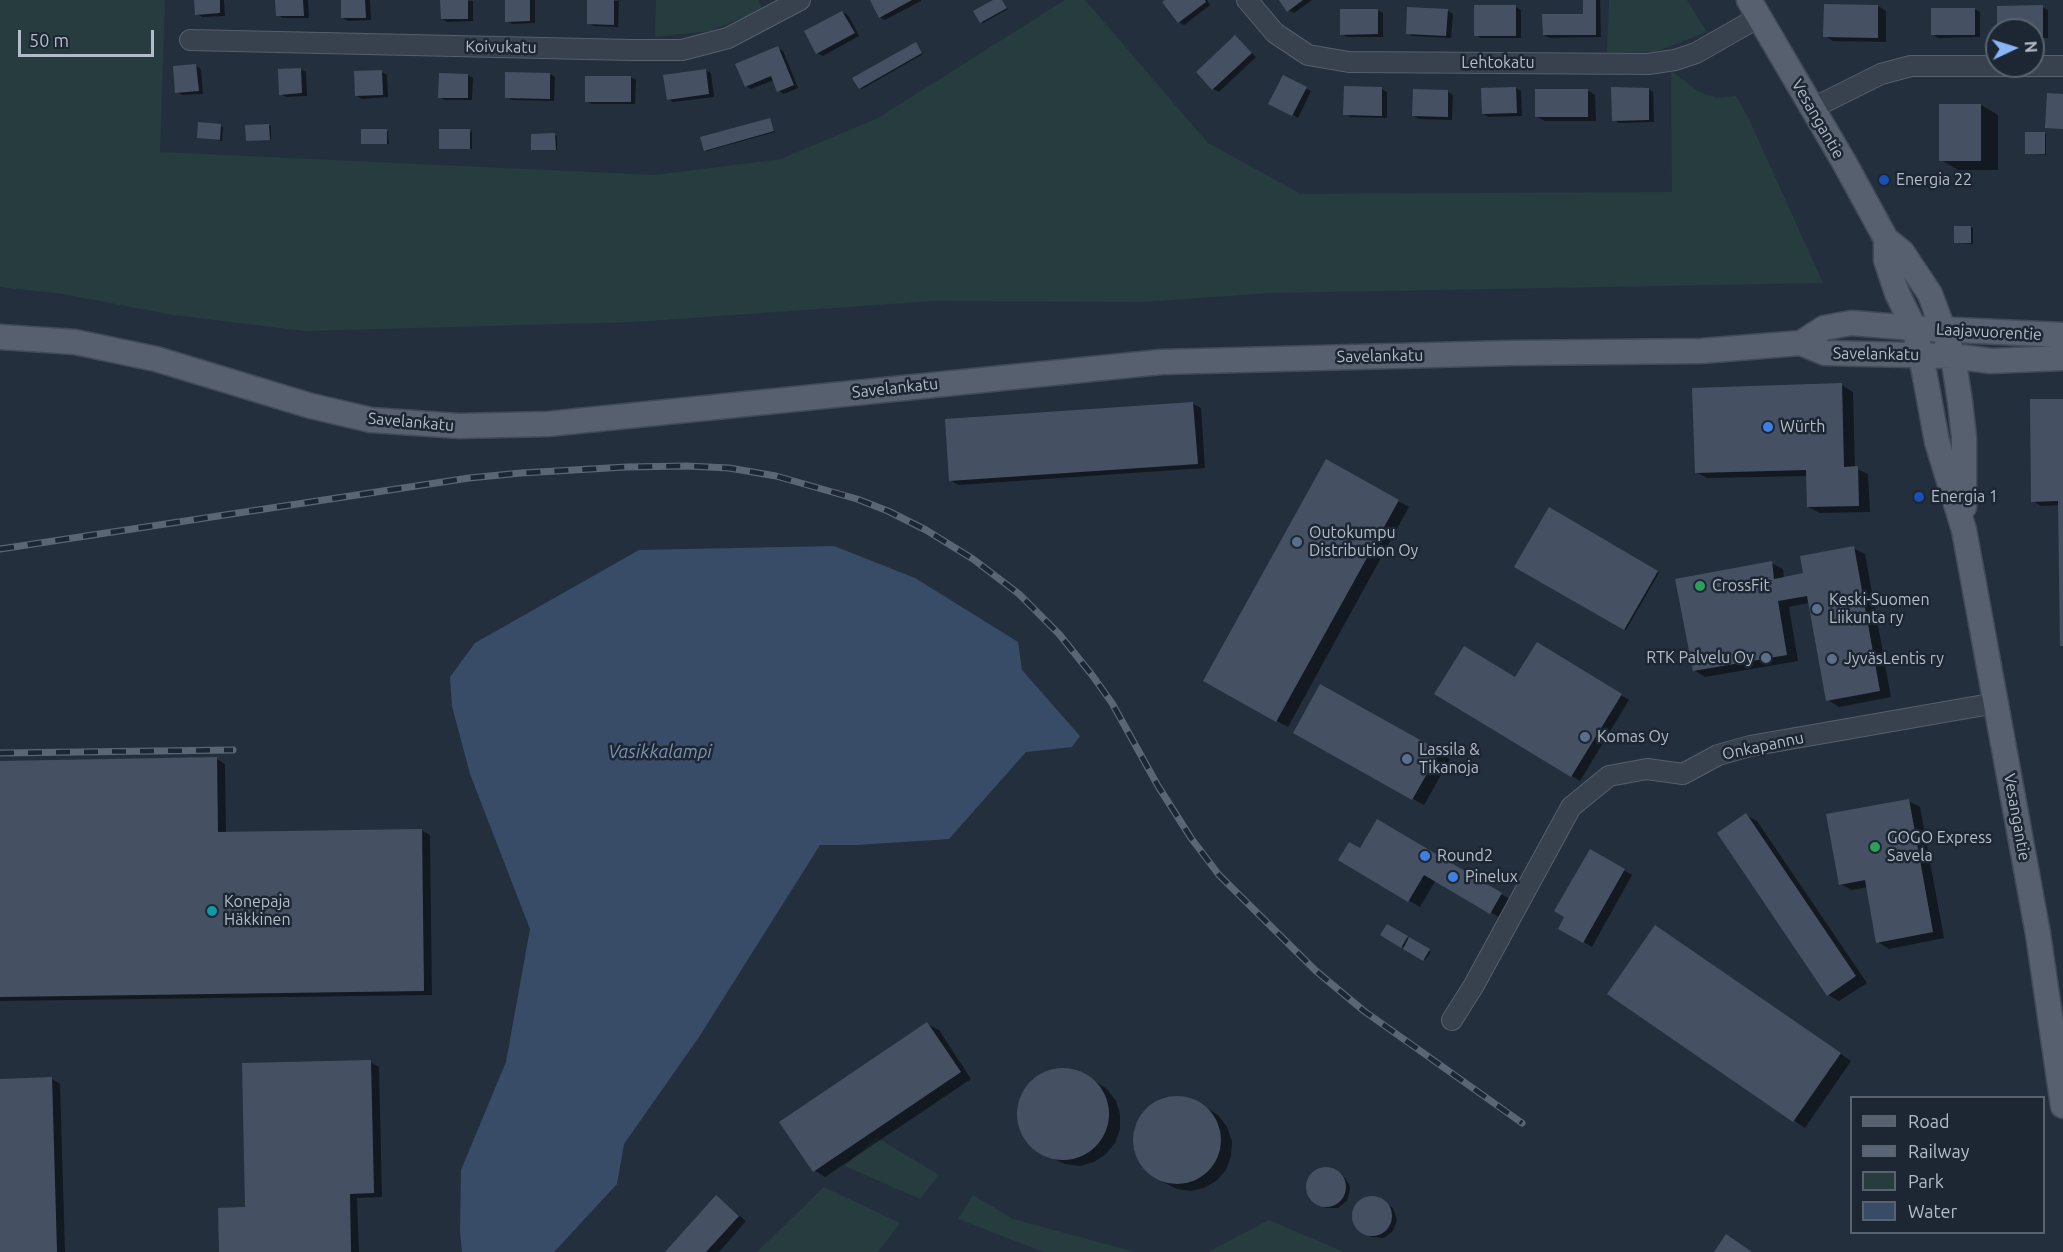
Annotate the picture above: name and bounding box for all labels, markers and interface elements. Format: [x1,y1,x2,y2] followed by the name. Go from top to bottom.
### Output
[21,18,158,56] scale bar
[1985,18,2045,78] north arrow
[29,30,69,50] text: 50 m
[465,37,537,57] street label: Koivukatu
[2022,40,2040,53] text: N
[1461,53,1535,73] street label: Lehtokatu
[1788,76,1848,162] street label: Vesangantie
[1896,170,1972,190] place label: Energia 22
[1877,173,1891,187] marker: Energia 22
[1936,320,2042,344] street label: Laajavuorentie
[1833,344,1919,364] street label: Savelankatu
[1337,346,1423,366] street label: Savelankatu
[851,374,939,402] street label: Savelankatu
[367,409,455,435] street label: Savelankatu
[1780,417,1825,437] place label: Würth
[1761,420,1775,434] marker: Würth
[1931,487,1998,507] place label: Energia 1
[1912,490,1926,504] marker: Energia 1
[1309,523,1418,561] place label: Outokumpu Distribution Oy
[1290,535,1304,549] marker: Outokumpu Distribution Oy
[1712,576,1770,596] place label: CrossFit
[1693,579,1707,593] marker: CrossFit
[1829,590,1930,628] place label: Keski-Suomen Liikunta ry
[1810,602,1824,616] marker: Keski-Suomen Liikunta ry
[1646,648,1754,668] place label: RTK Palvelu Oy
[1844,649,1944,669] place label: JyväsLentis ry
[1759,651,1773,665] marker: RTK Palvelu Oy
[1825,652,1839,666] marker: JyväsLentis ry
[1597,727,1669,747] place label: Komas Oy
[1720,728,1806,764] street label: Onkapannu
[1578,730,1592,744] marker: Komas Oy
[1419,740,1480,778] place label: Lassila & Tikanoja
[608,741,712,763] water label: Vasikkalampi
[1400,752,1414,766] marker: Lassila & Tikanoja
[2000,772,2034,862] street label: Vesangantie
[1887,828,1992,866] place label: GOGO Express Savela
[1868,840,1882,854] marker: GOGO Express Savela
[1437,846,1493,866] place label: Round2
[1418,849,1432,863] marker: Round2
[1465,867,1518,887] place label: Pinelux
[1446,870,1460,884] marker: Pinelux
[224,892,291,930] place label: Konepaja Häkkinen
[205,904,219,918] marker: Konepaja Häkkinen
[1850,1096,2045,1234] legend
[1908,1111,1950,1131] text: Road
[1908,1141,1969,1161] text: Railway
[1908,1171,1944,1191] text: Park
[1908,1201,1957,1221] text: Water

